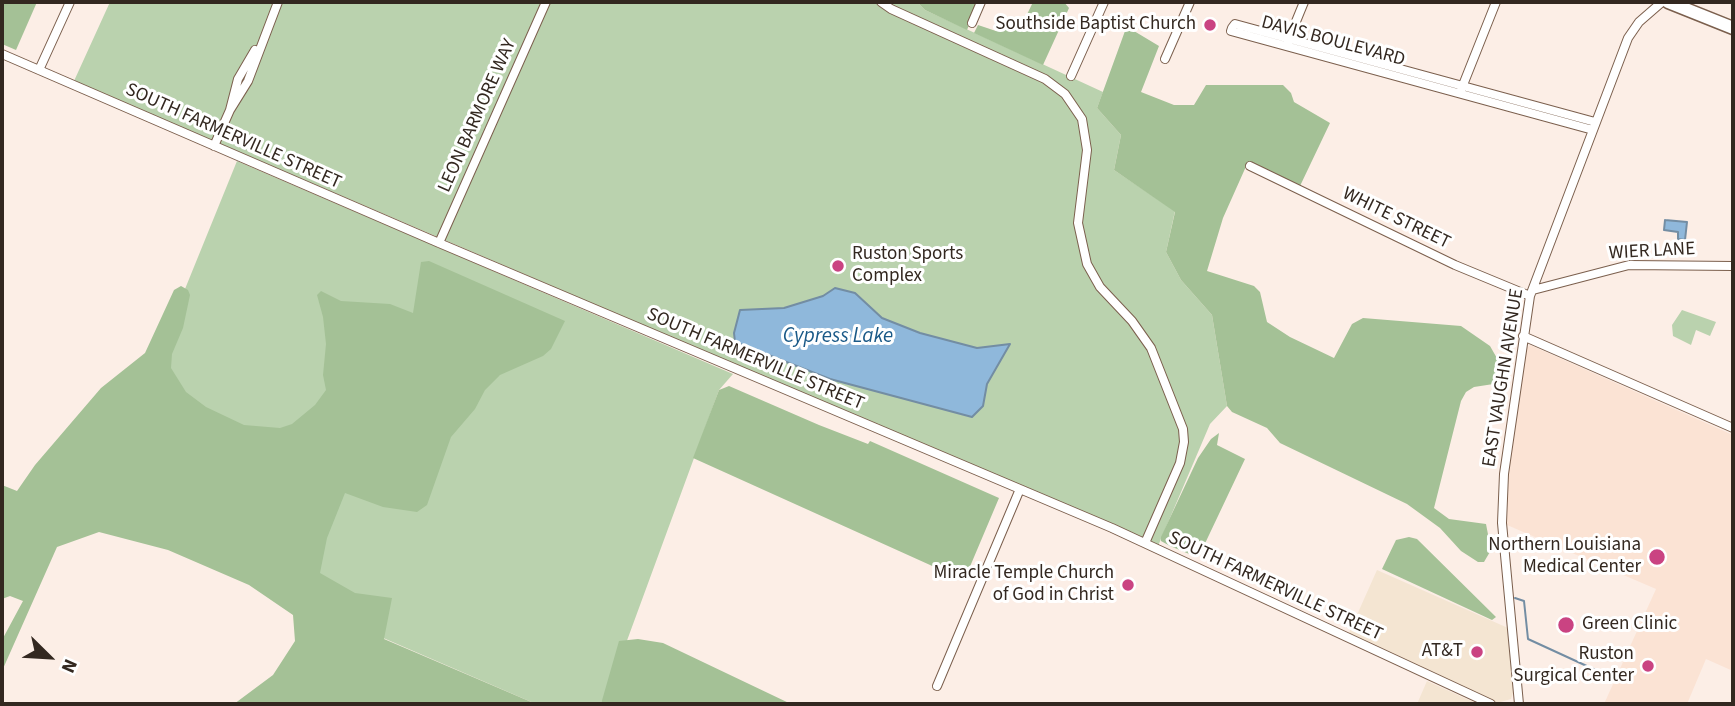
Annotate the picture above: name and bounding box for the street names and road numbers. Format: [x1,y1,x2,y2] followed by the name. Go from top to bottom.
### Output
[1259,12,1407,72] street label: DAVIS BOULEVARD
[434,36,522,196] street label: LEON BARMORE WAY
[121,79,345,195] street label: SOUTH FARMERVILLE STREET
[1338,183,1454,255] street label: WHITE STREET
[1608,238,1696,266] street label: WIER LANE
[1479,287,1529,469] street label: EAST VAUGHN AVENUE
[643,304,867,416] street label: SOUTH FARMERVILLE STREET
[1164,527,1386,647] street label: SOUTH FARMERVILLE STREET

